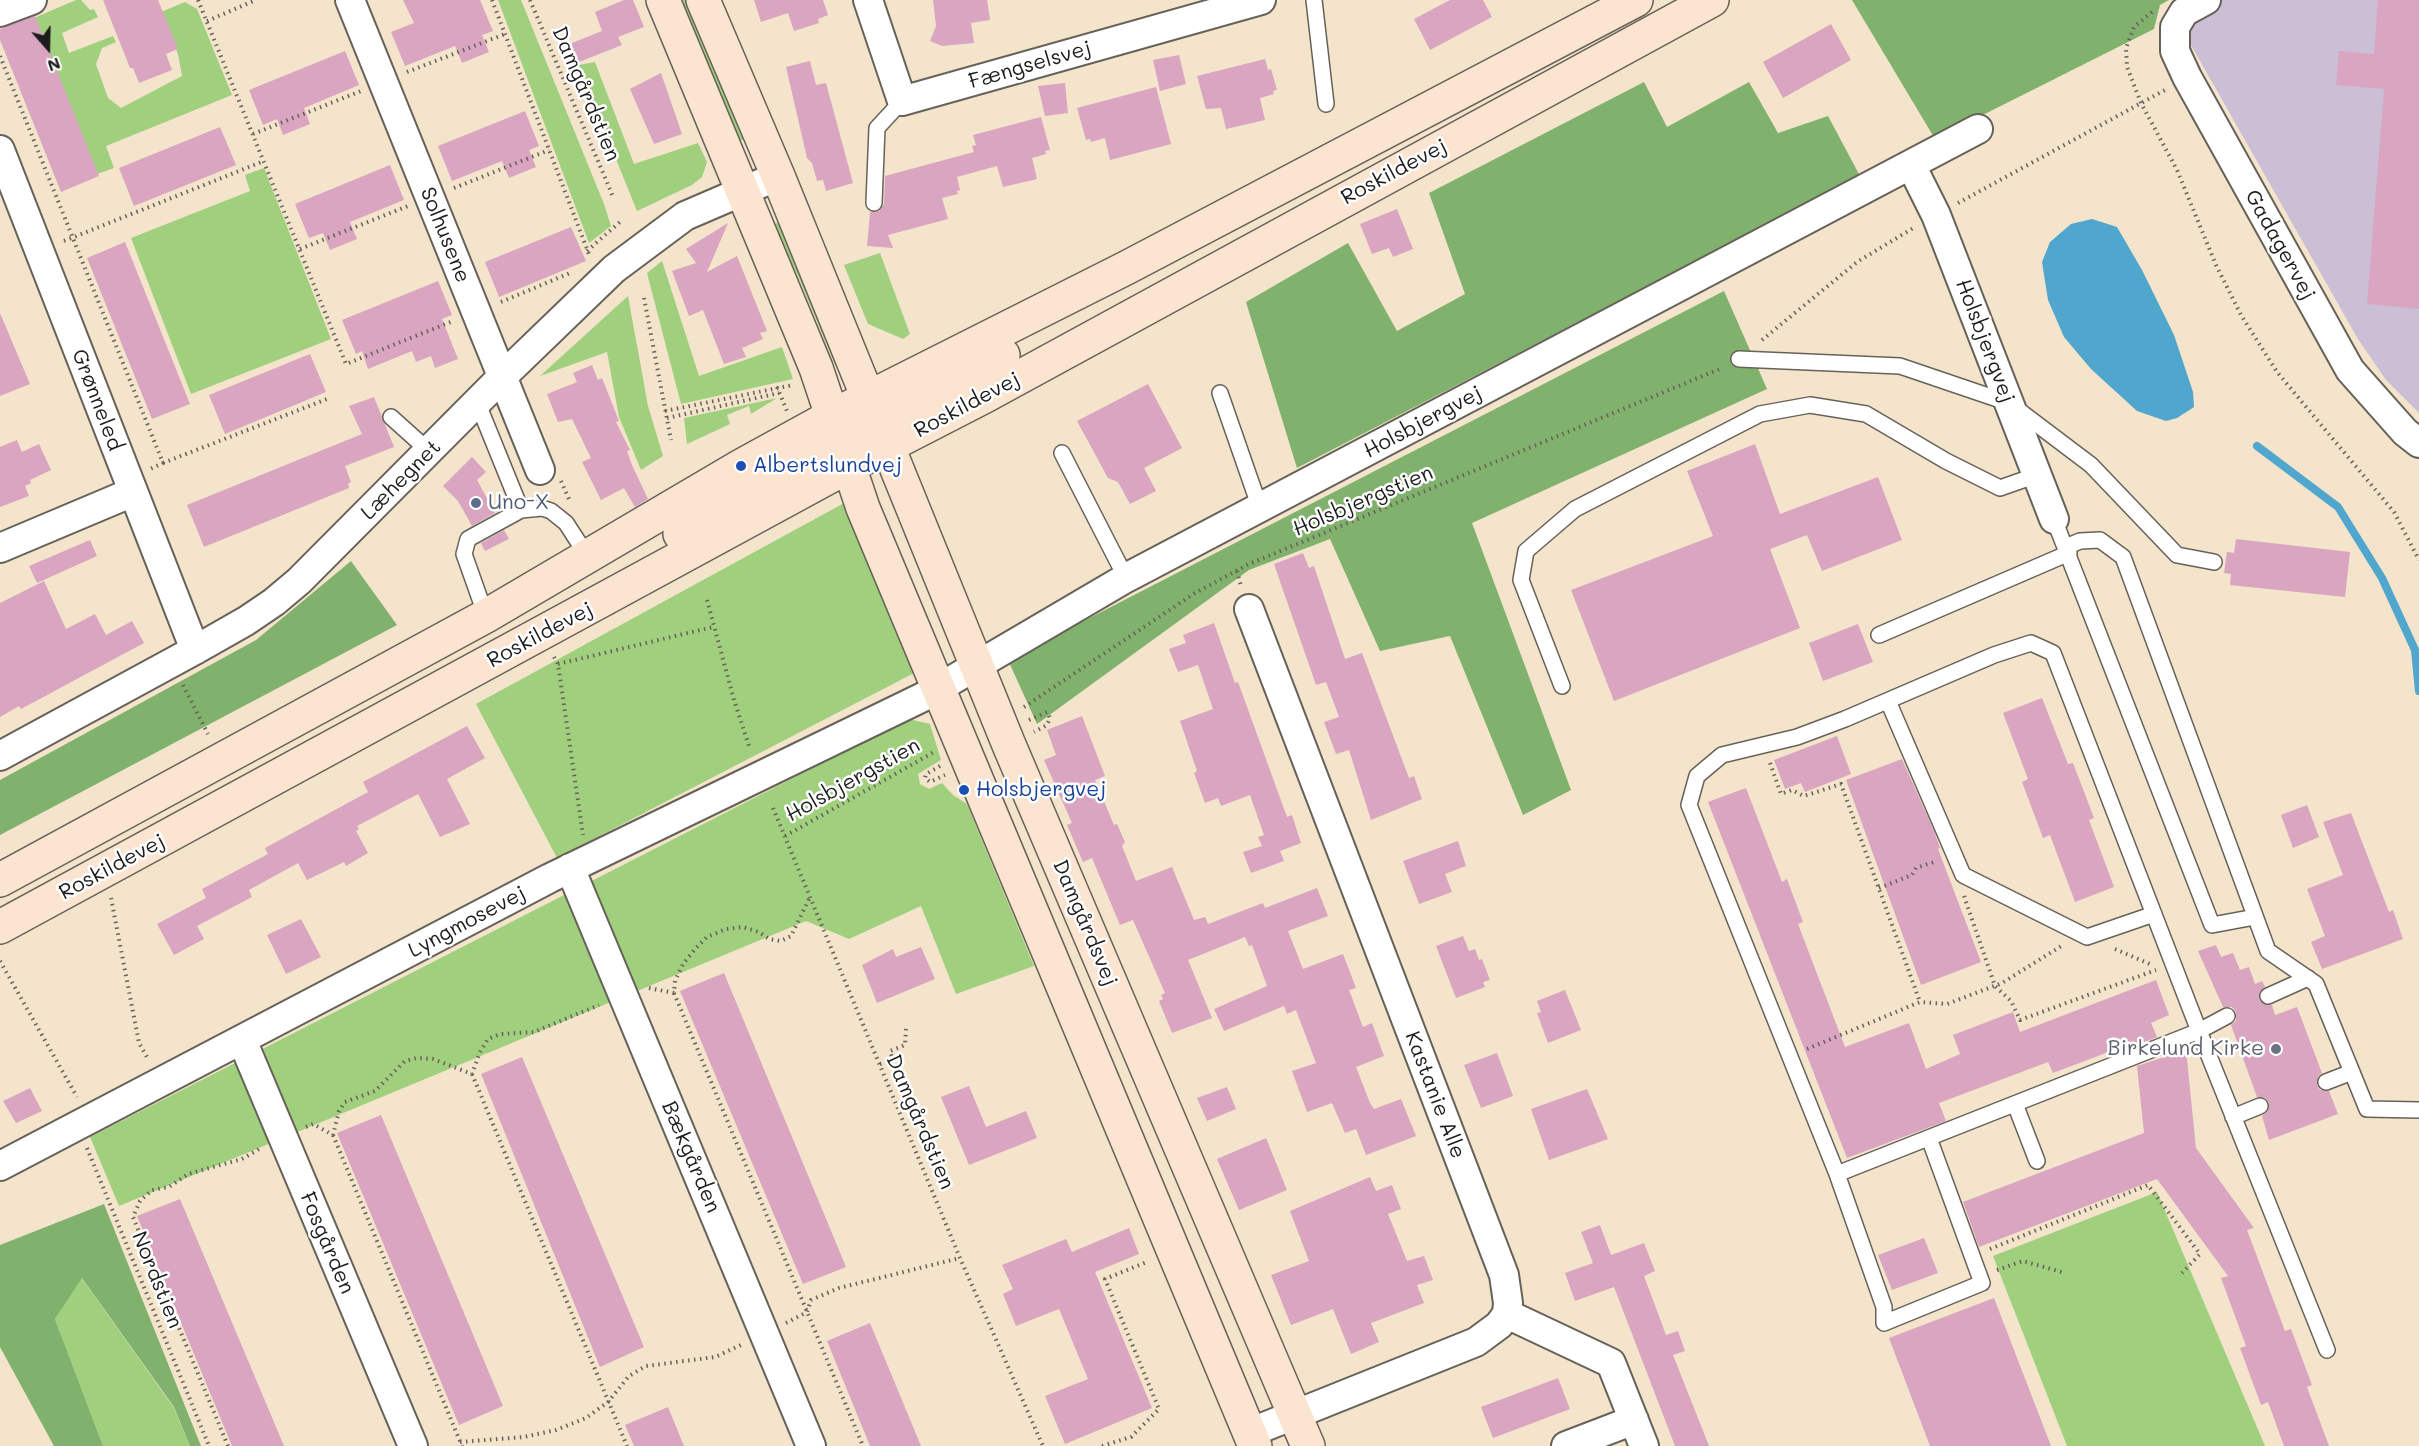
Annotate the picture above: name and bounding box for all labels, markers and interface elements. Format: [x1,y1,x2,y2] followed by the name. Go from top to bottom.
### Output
[18,18,78,78] north arrow
[546,23,626,165] street label: Damgårdstien
[966,35,1094,95] street label: Fængselsvej
[45,53,64,77] text: N
[1337,134,1451,210] street label: Roskildevej
[414,184,476,286] street label: Solhusene
[2239,186,2321,304] street label: Gadagervej
[1950,276,2020,406] street label: Holsbjergvej
[66,346,128,454] street label: Grønneled
[910,367,1024,443] street label: Roskildevej
[1360,380,1486,464] street label: Holsbjergvej
[356,435,446,525] street label: Læhegnet
[753,453,902,479] place label: Albertslundvej
[734,459,748,473] marker: Albertslundvej
[1289,460,1437,542] street label: Holsbjergstien
[488,490,549,516] place label: Uno-X
[469,496,483,510] marker: Uno-X
[483,597,597,673] street label: Roskildevej
[781,733,925,827] street label: Holsbjergstien
[976,777,1106,803] place label: Holsbjergvej
[957,783,971,797] marker: Holsbjergvej
[55,829,169,905] street label: Roskildevej
[1047,856,1123,990] street label: Damgårdsvej
[404,881,530,963] street label: Lyngmosevej
[1399,1028,1471,1162] street label: Kastanie Alle
[2108,1036,2264,1062] place label: Birkelund Kirke
[2269,1042,2283,1056] marker: Birkelund Kirke
[880,1051,960,1193] street label: Damgårdstien
[656,1097,726,1217] street label: Bækgården
[294,1188,360,1298] street label: Fosgården
[126,1228,188,1332] street label: Nordstien

